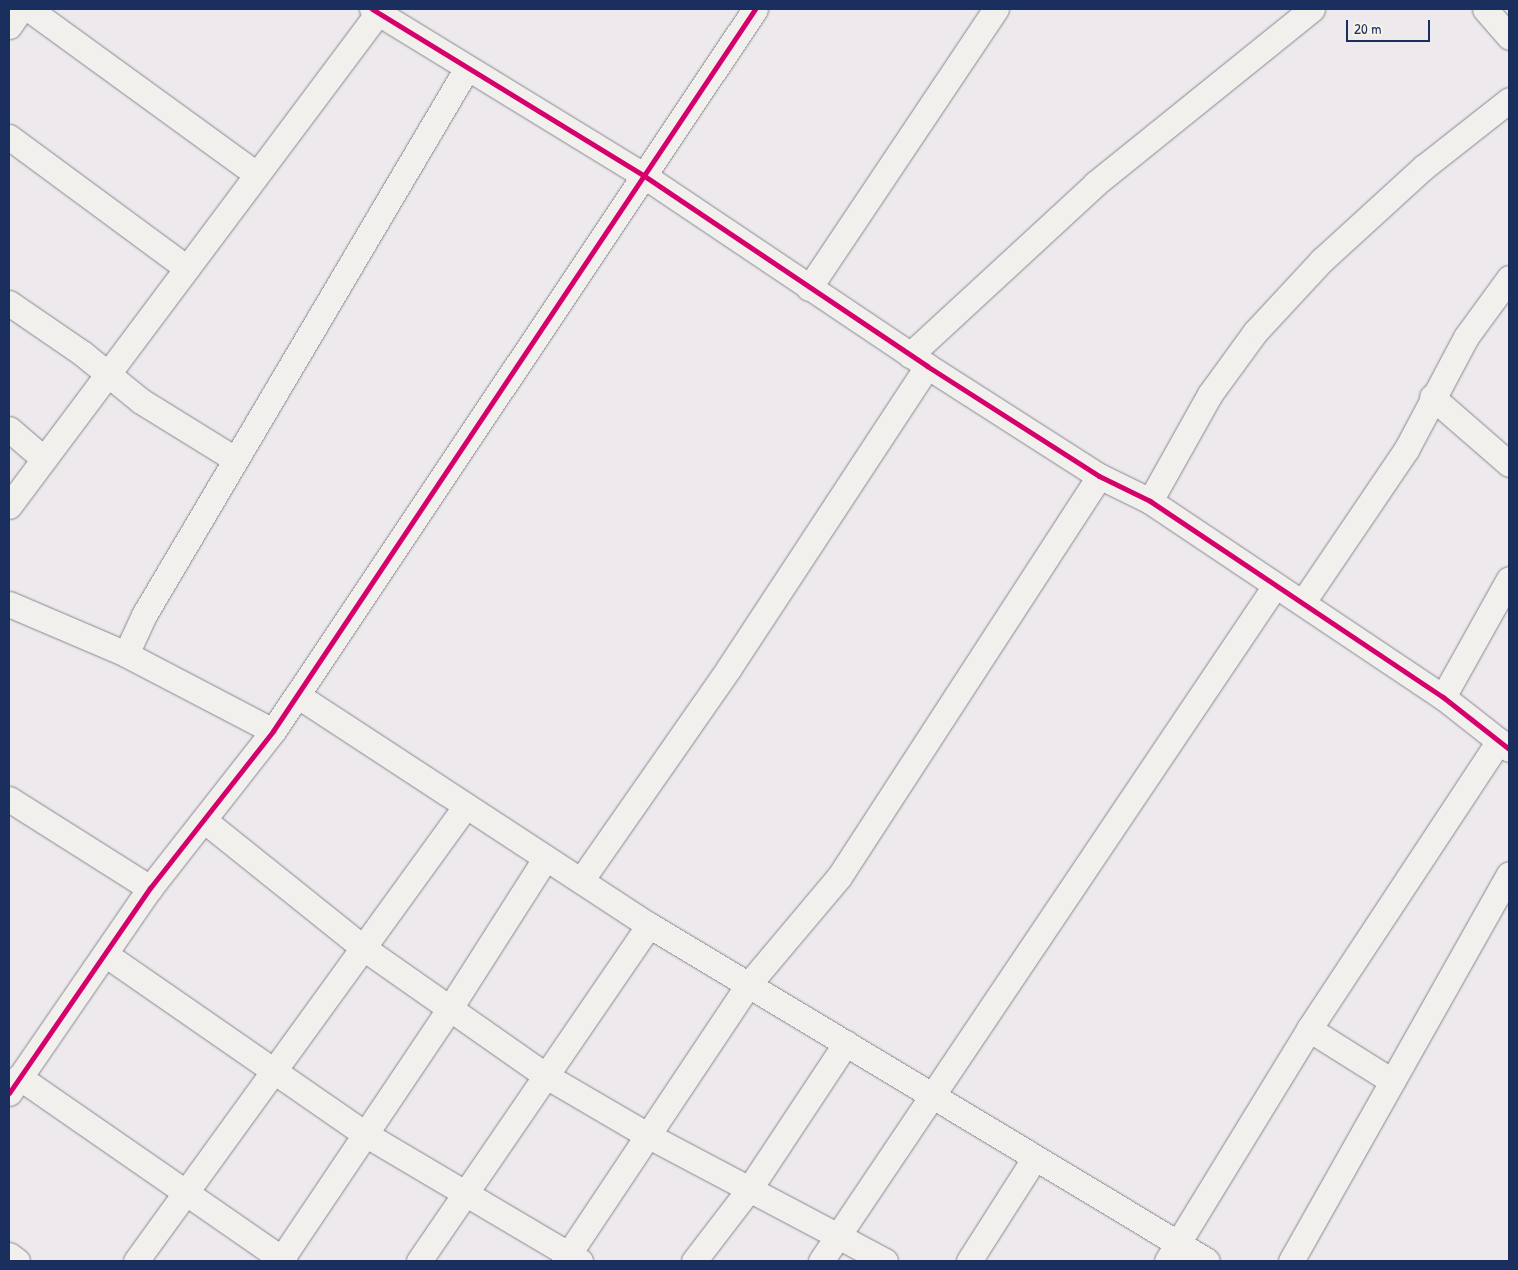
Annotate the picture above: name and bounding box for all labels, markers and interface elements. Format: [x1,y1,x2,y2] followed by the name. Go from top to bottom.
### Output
[1348,10,1432,42] scale bar
[1354,18,1381,39] text: 20 m

